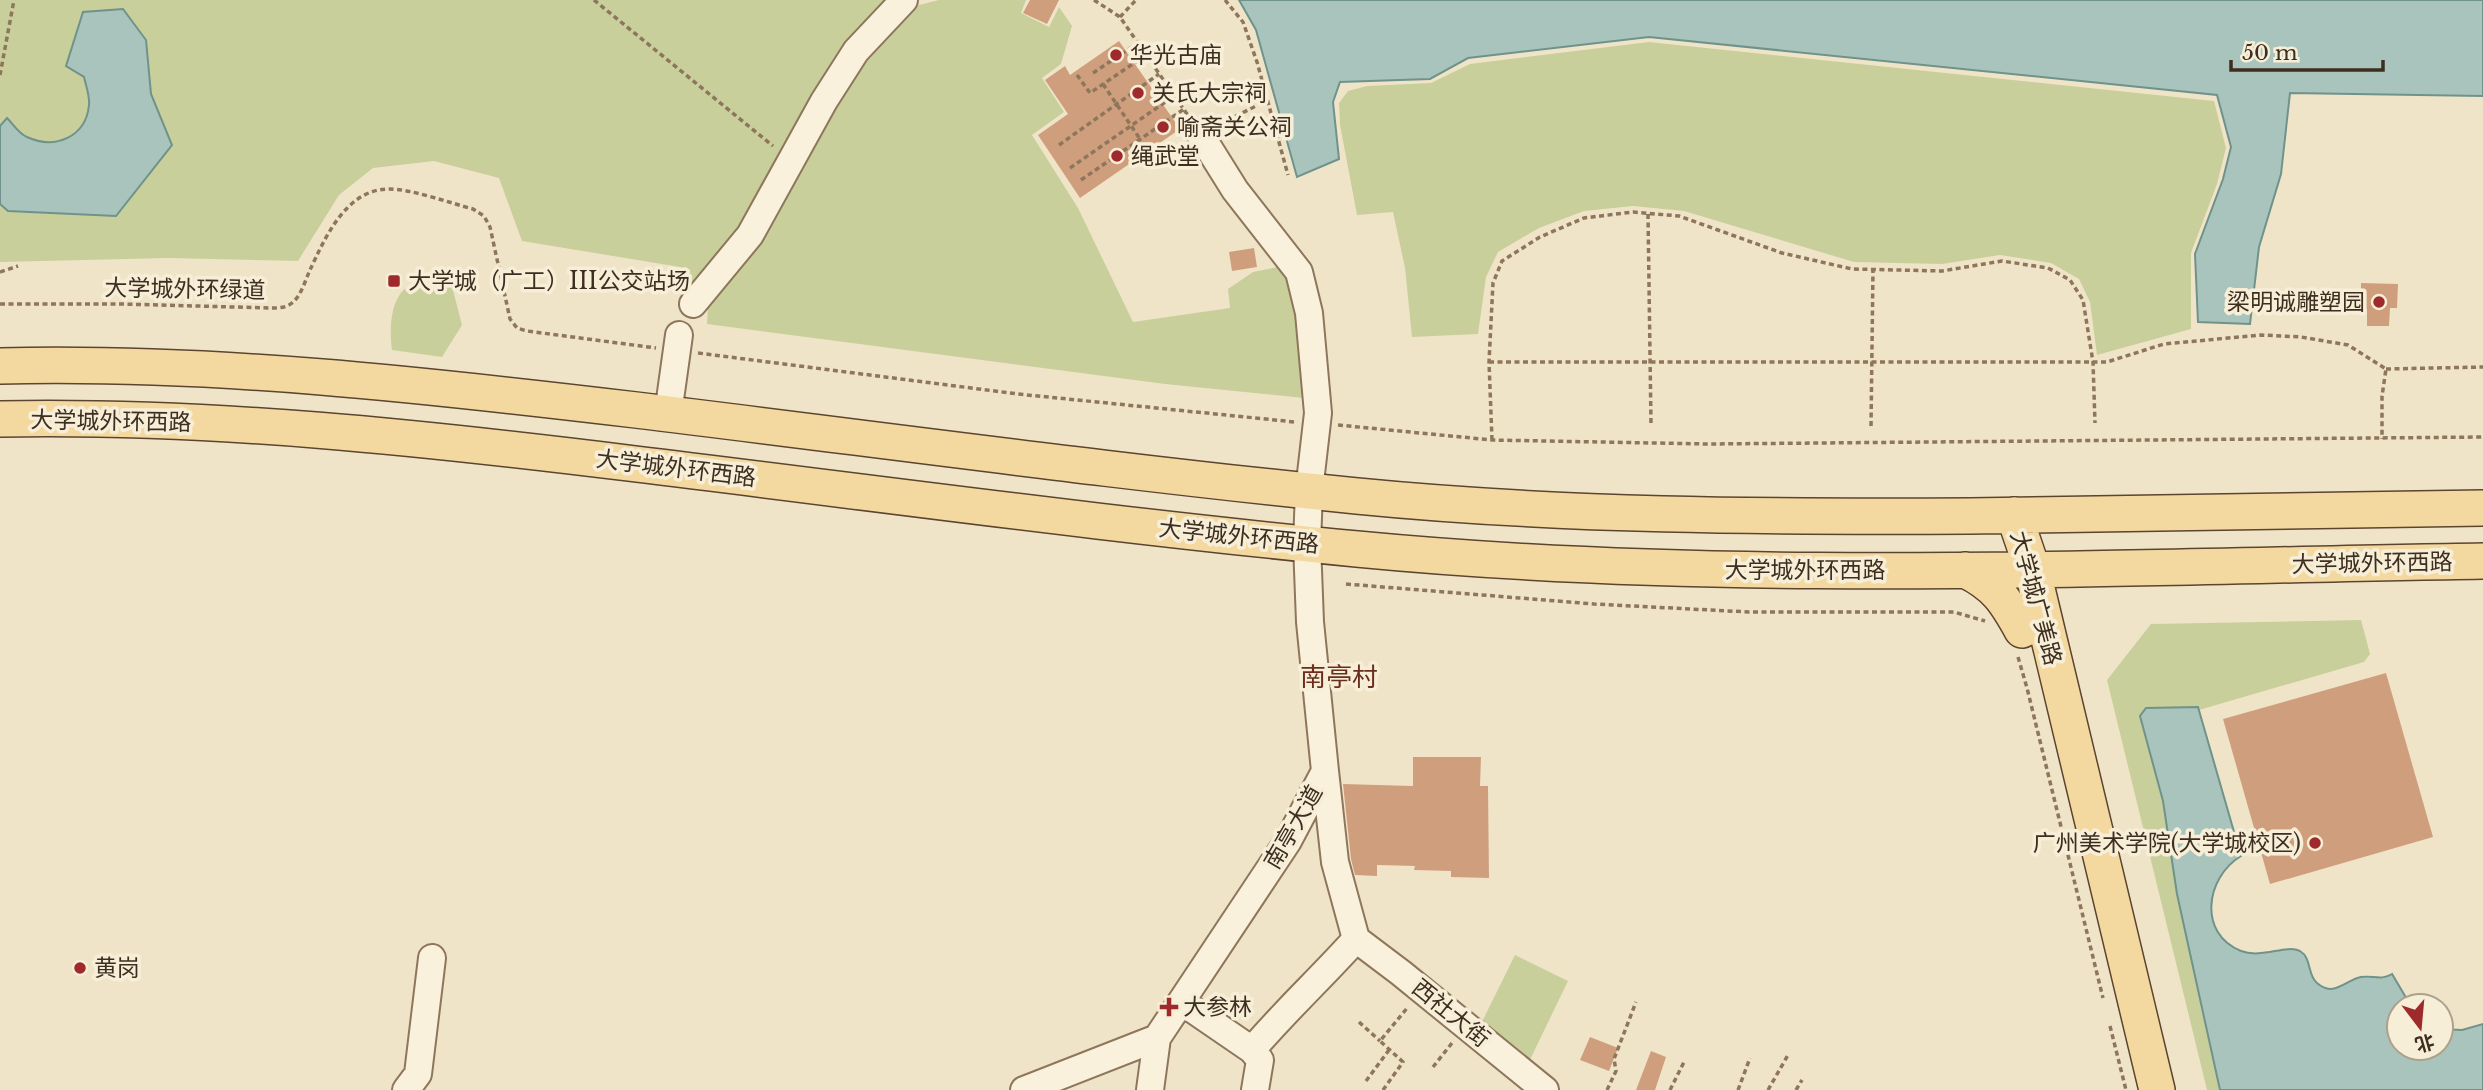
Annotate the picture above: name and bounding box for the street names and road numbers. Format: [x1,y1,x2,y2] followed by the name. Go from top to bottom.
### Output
[104,274,266,304] street label: 大学城外环绿道
[30,406,192,436] street label: 大学城外环西路
[594,444,758,492] street label: 大学城外环西路
[1157,514,1321,558] street label: 大学城外环西路
[2005,528,2067,668] street label: 大学城广美路
[2291,548,2453,578] street label: 大学城外环西路
[1725,556,1886,584] street label: 大学城外环西路
[1258,780,1328,874] street label: 南亭大道
[1406,973,1496,1053] street label: 西社大街

